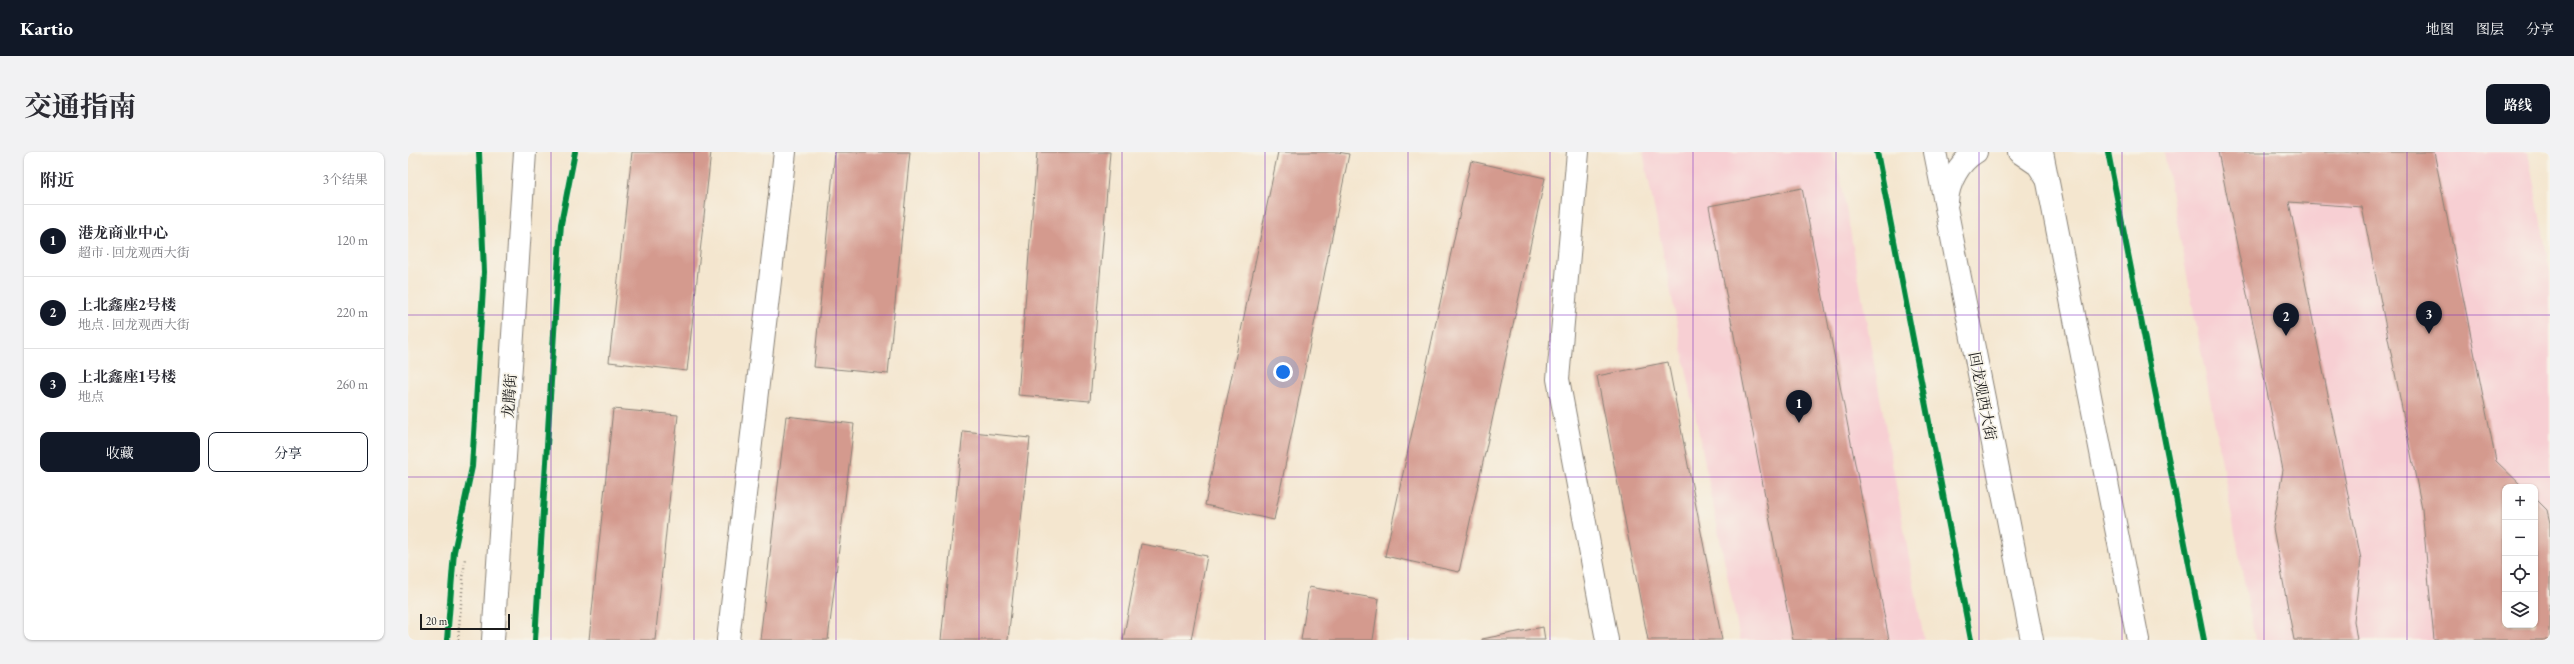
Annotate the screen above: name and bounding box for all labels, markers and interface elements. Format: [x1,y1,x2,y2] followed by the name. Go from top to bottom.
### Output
[20,16,73,41] text: Kartio
[2426,20,2454,38] text: 地图
[2476,20,2504,38] text: 图层
[2526,20,2554,38] text: 分享
[2486,84,2550,124] button: 路线
[24,88,136,124] text: 交通指南
[40,169,74,191] text: 附近
[323,171,368,188] text: 3个结果
[78,223,168,242] text: 港龙商业中心
[50,232,56,249] text: 1
[337,232,368,249] text: 120 m
[78,244,190,261] text: 超市 · 回龙观西大街
[78,295,176,314] text: 上北鑫座2号楼
[2416,301,2442,334] pin: 3
[2273,303,2299,336] pin: 2
[50,304,56,321] text: 2
[337,304,368,321] text: 220 m
[78,316,190,333] text: 地点 · 回龙观西大街
[1965,350,2001,442] street label: 回龙观西大街
[1273,362,1293,382] your location
[78,367,176,386] text: 上北鑫座1号楼
[498,373,520,419] street label: 龙腾街
[50,376,56,393] text: 3
[337,376,368,393] text: 260 m
[78,388,104,405] text: 地点
[1786,390,1812,423] pin: 1
[40,432,200,472] button: 收藏
[208,432,368,472] button: 分享
[2502,484,2538,628] map controls
[2502,484,2538,520] button: +
[2502,520,2538,556] button: −
[2502,556,2538,592] button: locate
[2502,592,2538,628] button: layers
[420,612,510,631] scale bar
[426,614,447,628] text: 20 m

